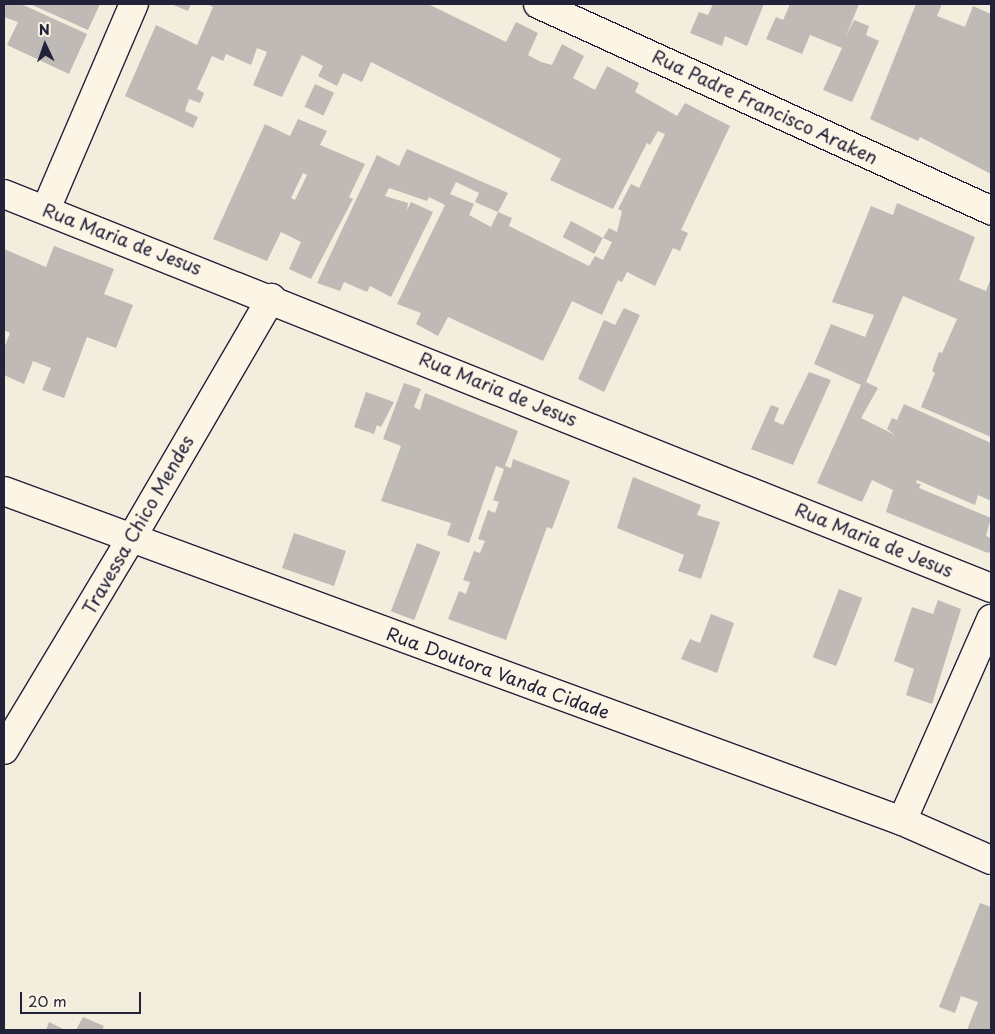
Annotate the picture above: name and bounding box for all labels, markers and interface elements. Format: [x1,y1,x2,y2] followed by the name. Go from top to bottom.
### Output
[38,19,50,40] text: N
[20,20,70,70] north arrow
[648,45,882,169] street label: Rua Padre Francisco Araken
[39,198,205,280] street label: Rua Maria de Jesus
[415,347,581,431] street label: Rua Maria de Jesus
[78,432,198,618] street label: Travessa Chico Mendes
[791,498,957,582] street label: Rua Maria de Jesus
[383,622,613,724] street label: Rua Doutora Vanda Cidade
[22,982,144,1014] scale bar
[28,989,67,1012] text: 20 m

